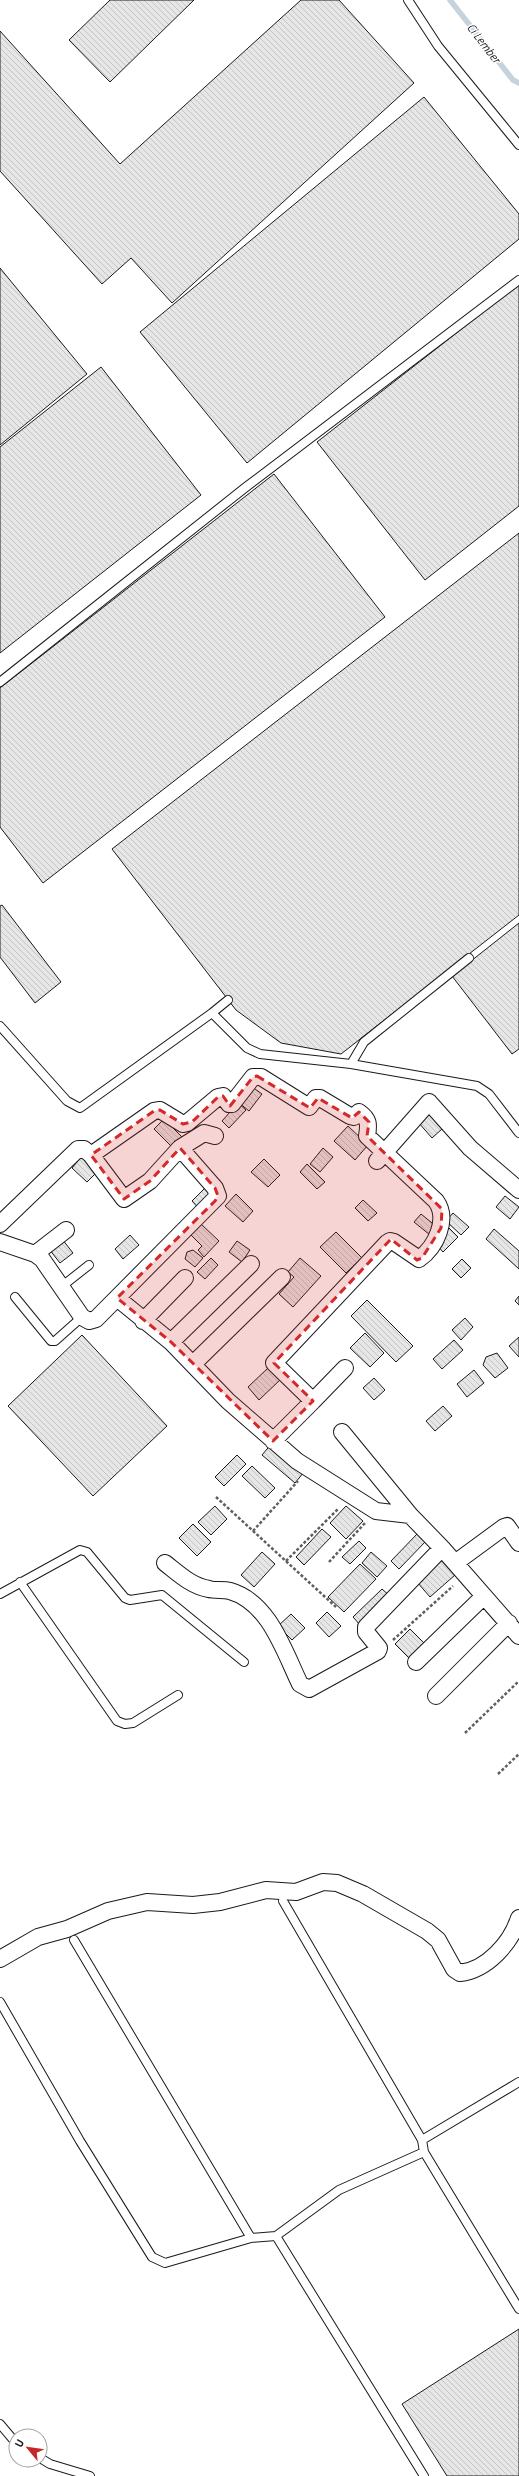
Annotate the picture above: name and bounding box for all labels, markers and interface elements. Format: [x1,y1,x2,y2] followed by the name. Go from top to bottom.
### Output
[462,19,507,69] water label: Ci Lember
[8,2428,48,2468] north arrow
[11,2436,28,2450] text: U

